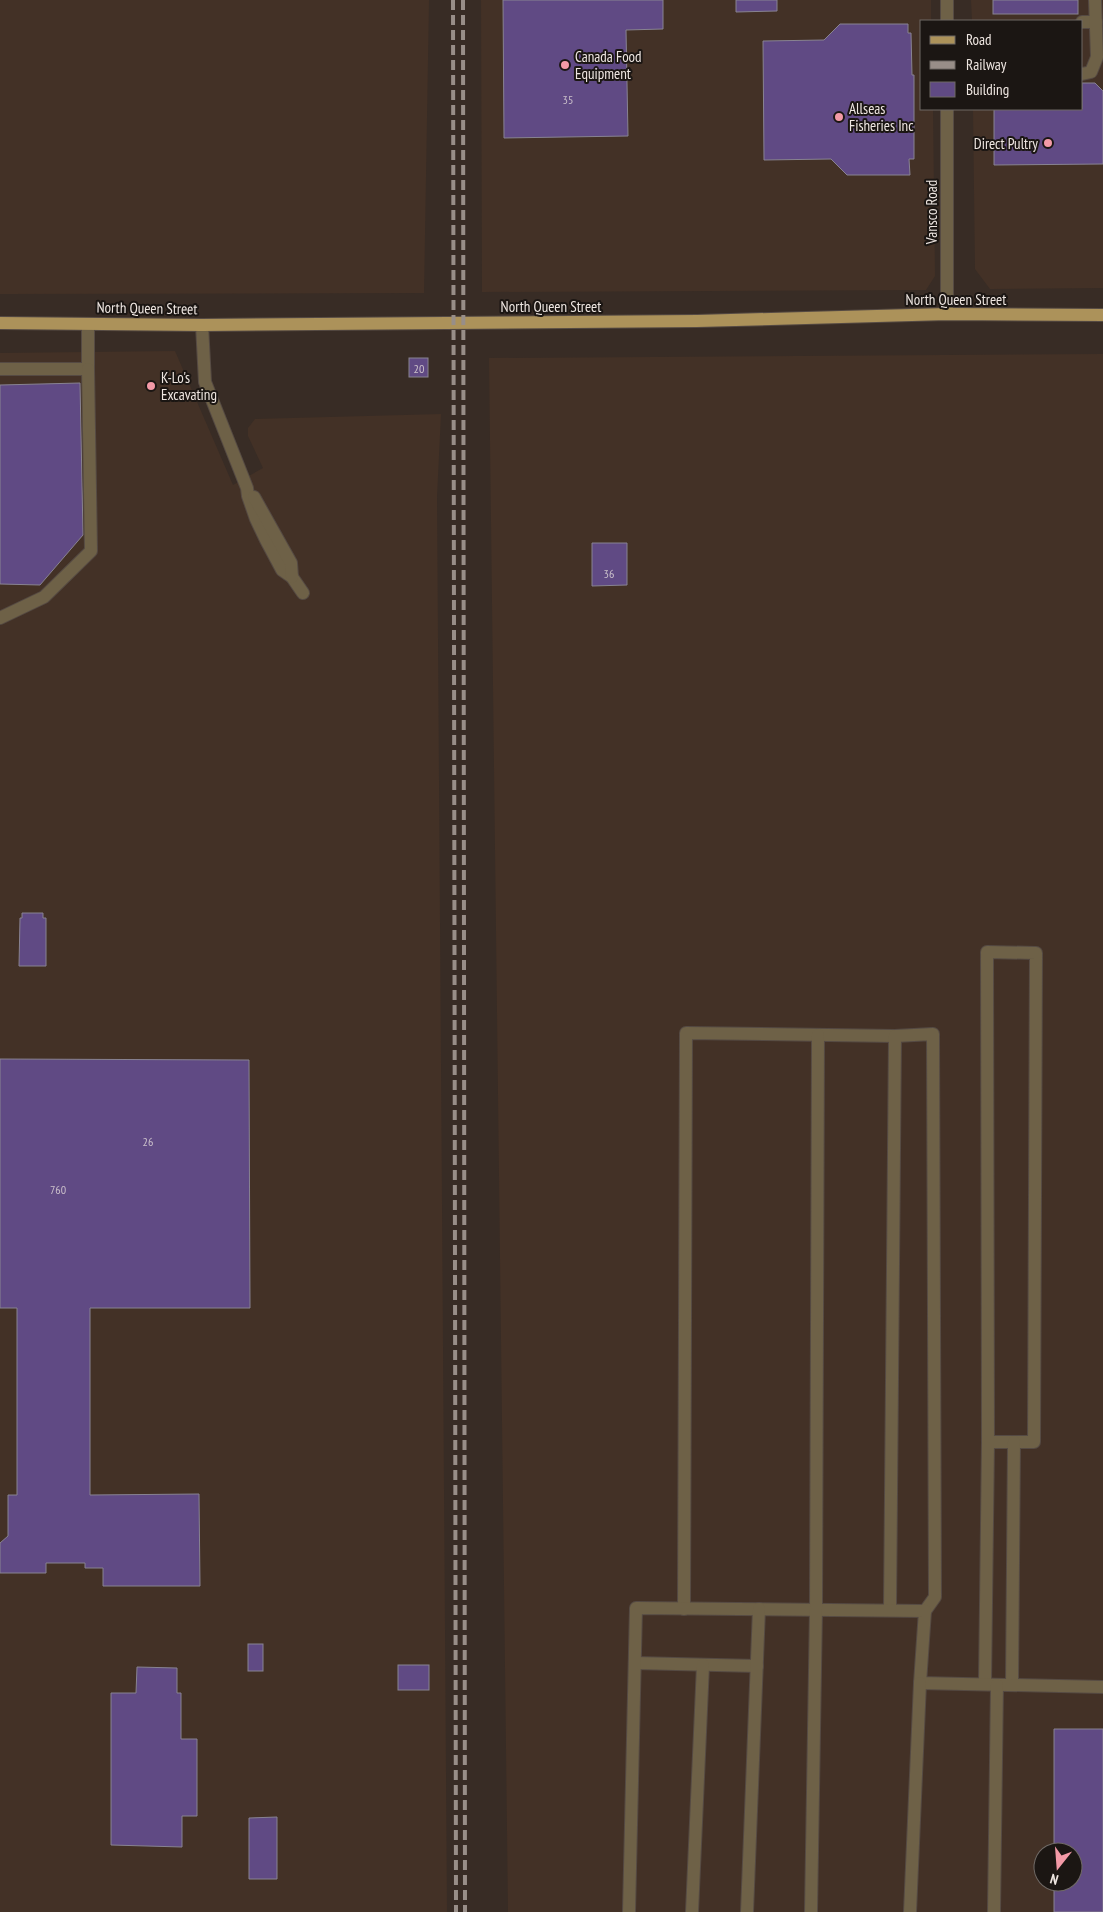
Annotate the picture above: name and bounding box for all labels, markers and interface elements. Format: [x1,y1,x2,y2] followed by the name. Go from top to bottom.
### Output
[920,20,1083,110] legend
[966,30,992,49] text: Road
[575,47,642,83] place label: Canada Food Equipment
[966,55,1007,74] text: Railway
[559,59,571,71] marker: Canada Food Equipment
[966,80,1009,99] text: Building
[563,92,573,107] house number: 35
[849,99,914,135] place label: Allseas Fisheries Inc
[833,111,845,123] marker: Allseas Fisheries Inc
[974,134,1038,153] place label: Direct Pultry
[1042,137,1054,149] marker: Direct Pultry
[922,180,941,245] street label: Vansco Road
[906,290,1006,309] street label: North Queen Street
[501,297,601,316] street label: North Queen Street
[96,298,198,318] street label: North Queen Street
[414,361,424,376] house number: 20
[161,368,217,404] place label: K-Lo's Excavating
[145,380,157,392] marker: K-Lo's Excavating
[604,566,614,581] house number: 36
[143,1134,153,1149] house number: 26
[50,1182,66,1197] house number: 760
[1033,1842,1083,1892] north arrow
[1048,1870,1060,1889] text: N

